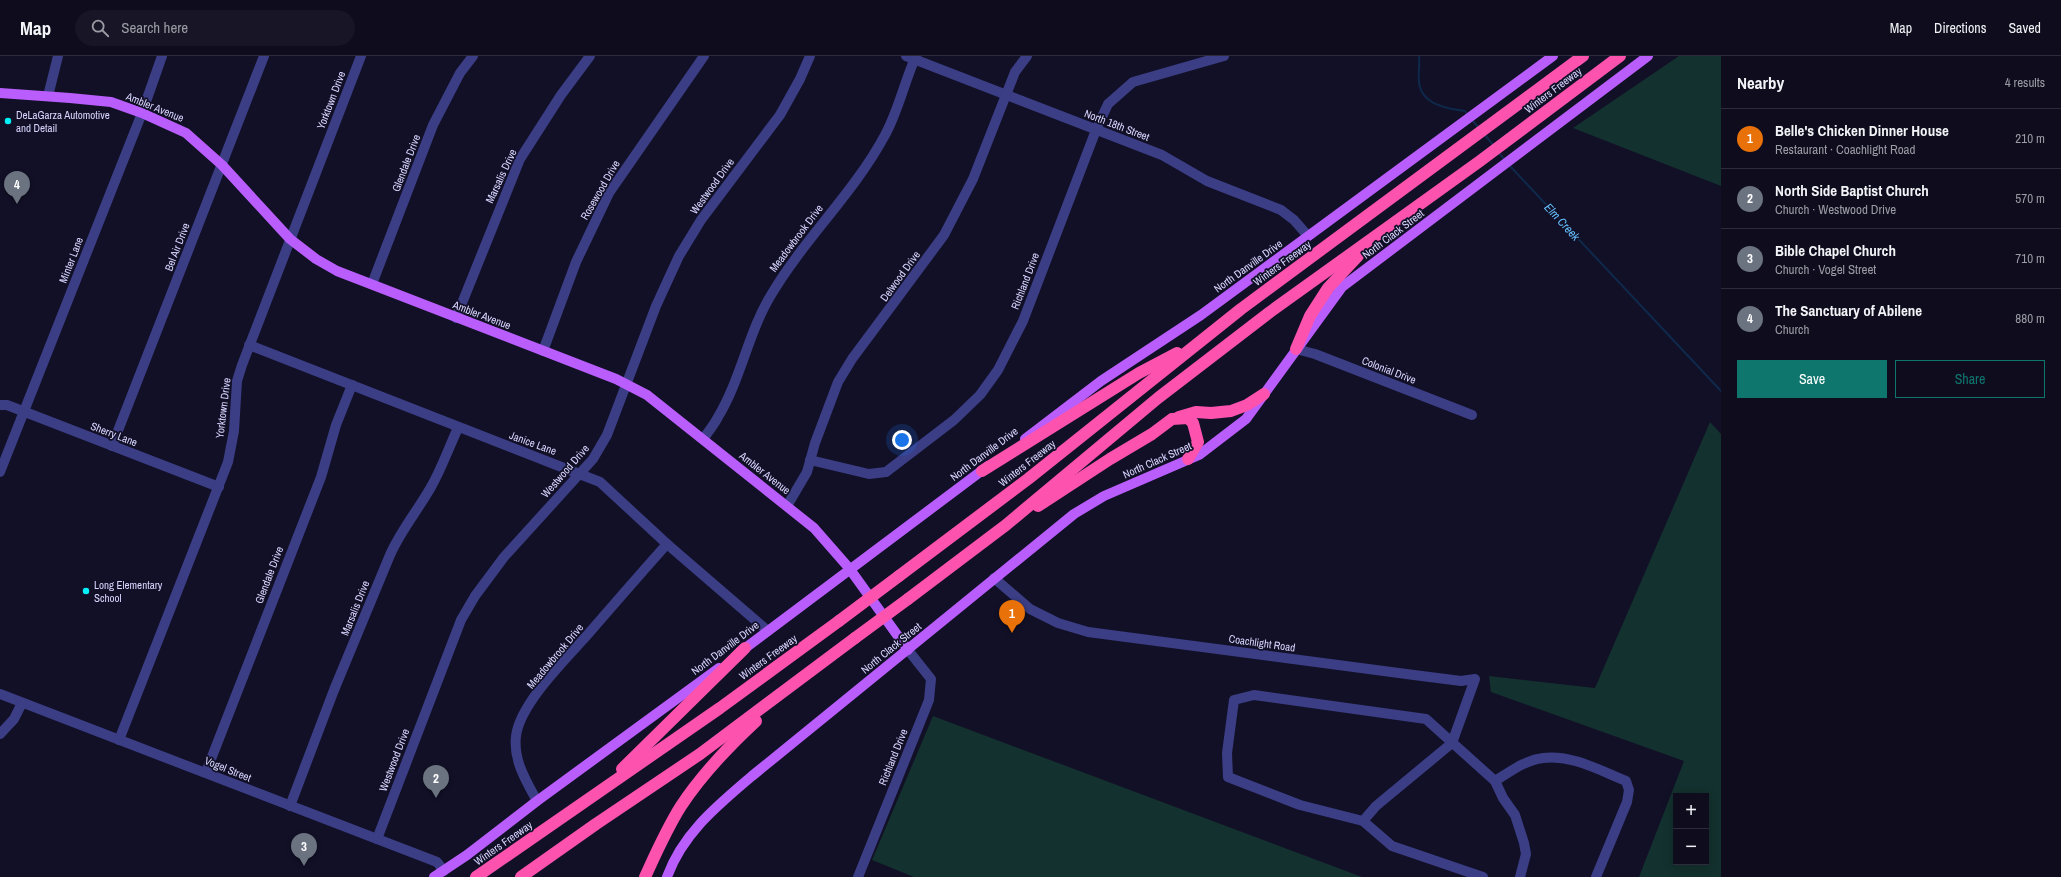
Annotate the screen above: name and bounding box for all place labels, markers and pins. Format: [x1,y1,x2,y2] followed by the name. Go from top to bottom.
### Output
[16,108,110,135] place label: DeLaGarza Automotive and Detail
[3,116,13,126] marker: DeLaGarza Automotive and Detail
[4,171,30,204] pin: 4
[94,578,163,605] place label: Long Elementary School
[81,586,91,596] marker: Long Elementary School
[999,600,1025,633] pin: 1
[423,765,449,798] pin: 2
[291,833,317,866] pin: 3

